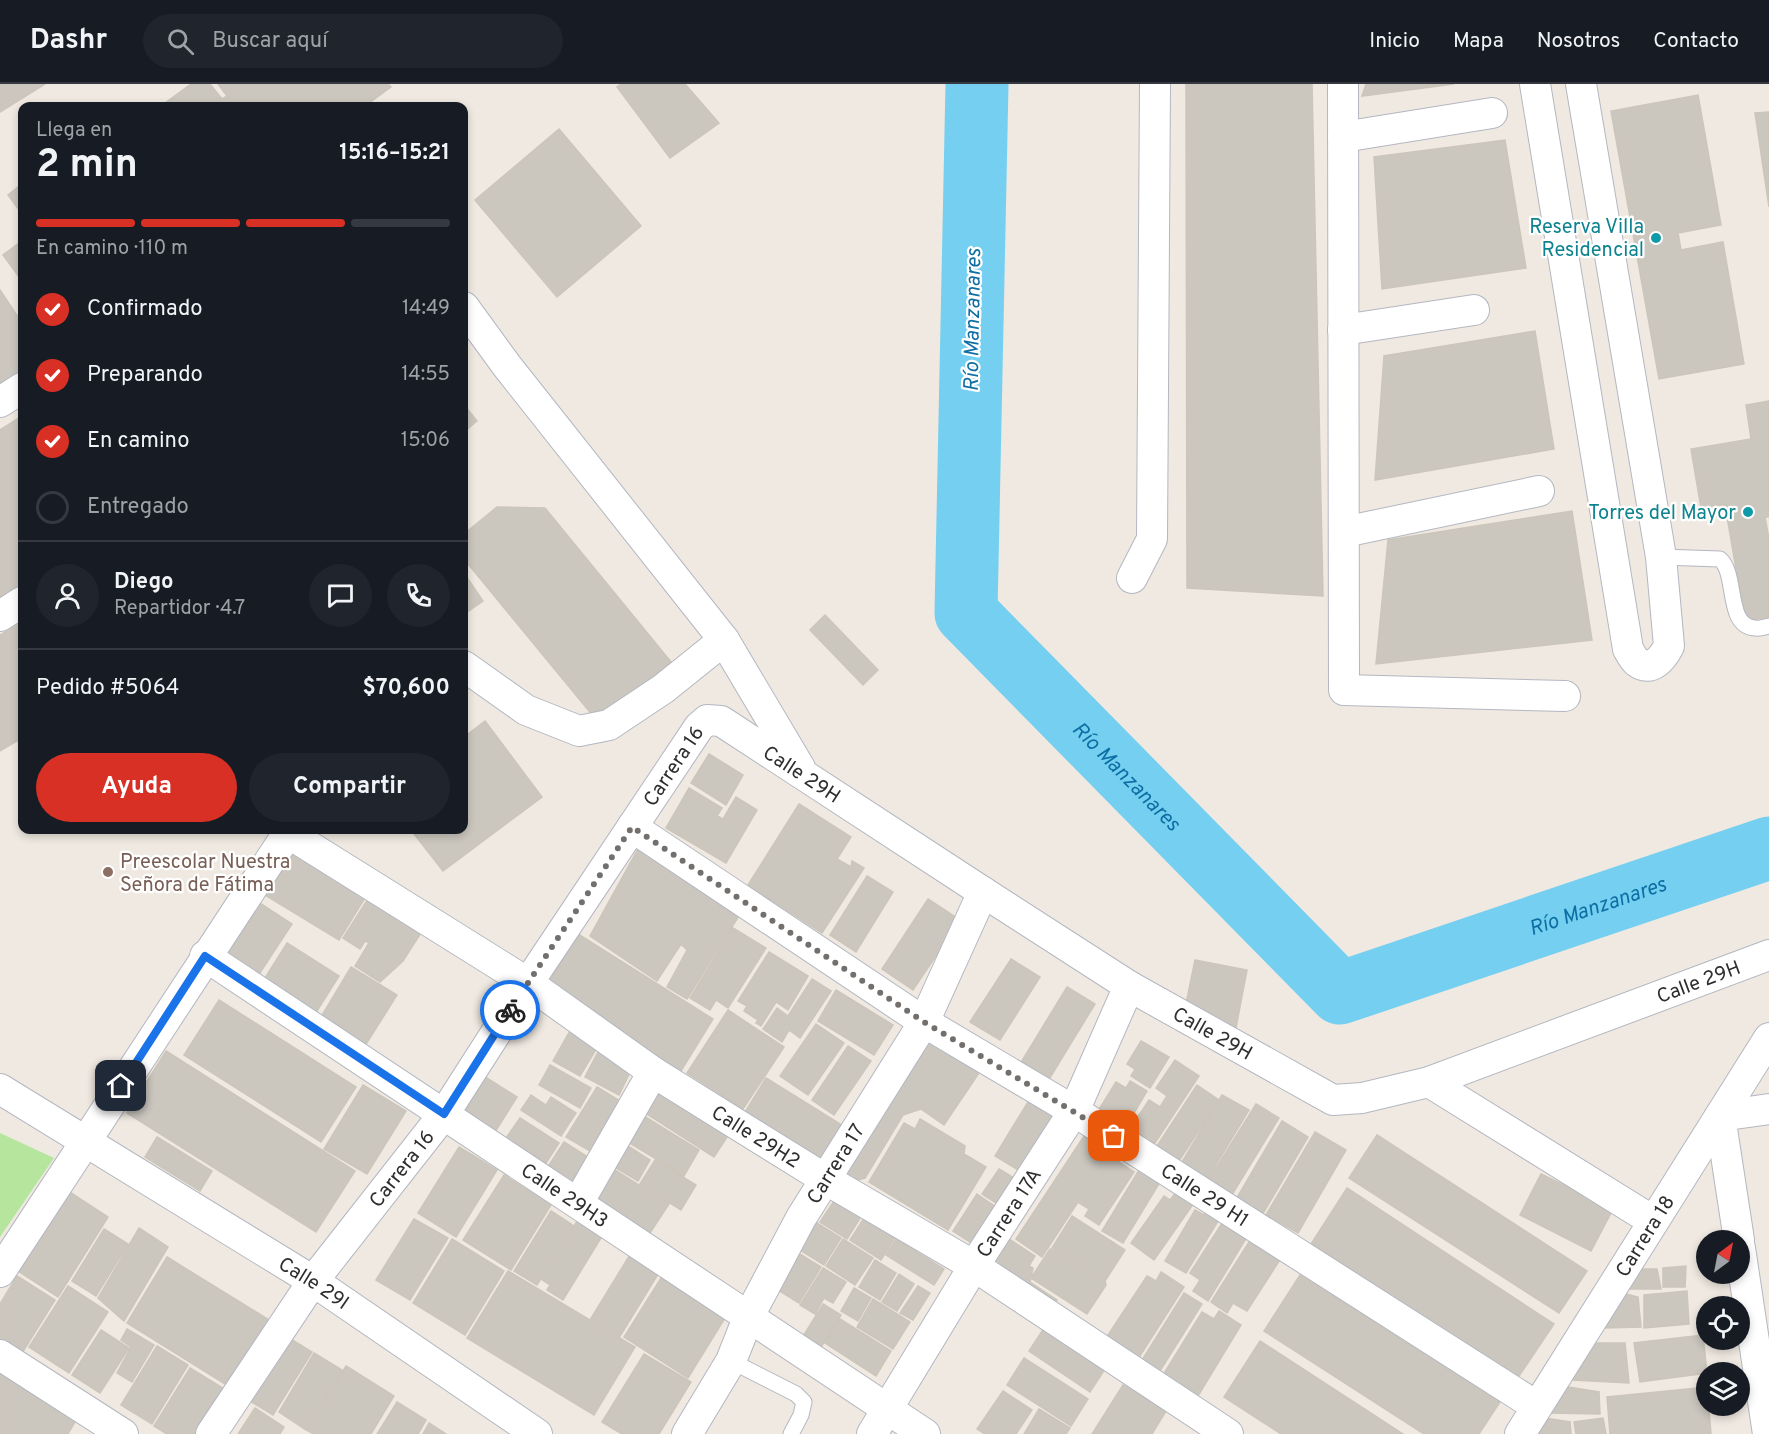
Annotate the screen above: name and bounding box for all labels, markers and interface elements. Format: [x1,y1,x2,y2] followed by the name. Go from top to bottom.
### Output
[143,14,563,68] search box
[30,23,107,59] text: Dashr
[164,25,197,58] icon: search
[212,28,328,55] text: Buscar aquí
[1369,28,1420,55] text: Inicio
[1453,28,1504,55] text: Mapa
[1537,28,1620,55] text: Nosotros
[1653,28,1739,55] text: Contacto
[36,118,112,144] text: Llega en
[339,140,450,167] text: 15:16–15:21
[36,142,138,191] text: 2 min
[1529,215,1644,264] place label: Reserva Villa Residencial
[1649,231,1663,245] marker: Reserva Villa Residencial
[36,236,188,262] text: En camino · 110 m
[959,248,988,392] water label: Río Manzanares
[36,293,69,326] icon: check
[87,296,203,323] text: Confirmado
[402,296,450,322] text: 14:49
[36,359,69,392] icon: check
[87,362,203,389] text: Preparando
[401,362,450,388] text: 14:55
[36,425,69,458] icon: check
[87,428,189,455] text: En camino
[401,428,450,454] text: 15:06
[87,494,189,521] text: Entregado
[1588,501,1736,527] place label: Torres del Mayor
[1741,505,1755,519] marker: Torres del Mayor
[36,564,99,627] button: person
[309,564,372,627] button: chat
[387,564,450,627] button: phone
[114,569,173,596] text: Diego
[114,596,245,622] text: Repartidor · 4.7
[36,675,179,702] text: Pedido #5064
[362,675,450,702] text: $70,600
[1066,717,1186,838] water label: Río Manzanares
[638,722,711,812] street label: Carrera 16
[757,741,845,810] street label: Calle 29H
[36,753,237,822] button: Ayuda
[249,753,450,822] button: Compartir
[120,850,290,899] place label: Preescolar Nuestra Señora de Fátima
[101,865,115,879] marker: Preescolar Nuestra Señora de Fátima
[1526,872,1671,943] water label: Río Manzanares
[1653,956,1745,1011] street label: Calle 29H
[480,980,540,1040] courier
[494,994,527,1027] icon: bike
[1167,1002,1257,1067] street label: Calle 29H
[95,1060,146,1111] pin
[104,1069,137,1102] icon: home
[706,1100,804,1175] street label: Calle 29H2
[1088,1110,1139,1161] pin
[802,1119,872,1210] street label: Carrera 17
[1097,1119,1130,1152] icon: bag
[364,1126,441,1214] street label: Carrera 16
[515,1158,613,1235] street label: Calle 29H3
[1155,1159,1253,1234] street label: Calle 29 H1
[972,1164,1048,1263] street label: Carrera 17A
[1611,1191,1682,1283] street label: Carrera 18
[1696,1230,1750,1284] north arrow
[1696,1230,1750,1416] map controls
[273,1252,353,1317] street label: Calle 29I
[1696,1296,1750,1350] button: locate
[1696,1362,1750,1416] button: layers

